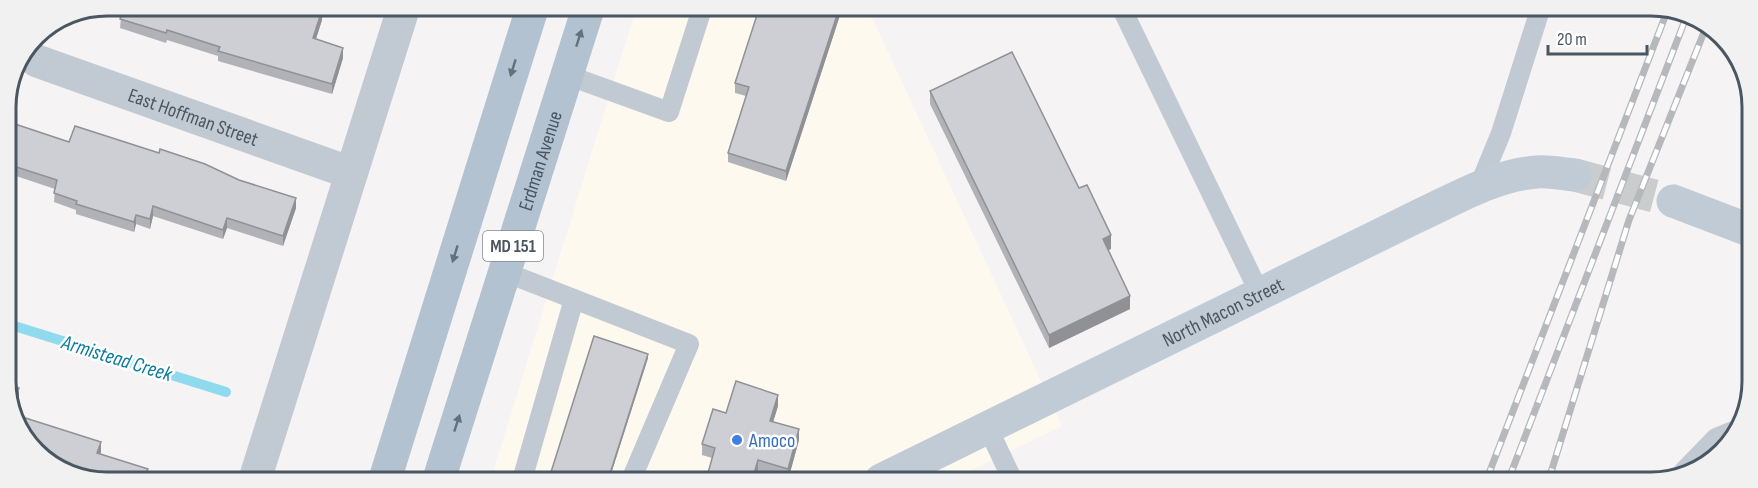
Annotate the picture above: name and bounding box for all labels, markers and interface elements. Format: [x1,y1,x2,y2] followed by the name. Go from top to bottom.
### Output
[1548,18,1647,56] scale bar
[575,29,584,47] one-way arrow
[1557,29,1587,50] text: 20 m
[508,59,518,77] one-way arrow
[125,83,261,152] street label: East Hoffman Street
[514,108,568,214] street label: Erdman Avenue
[483,231,543,261] road number: MD 151
[450,245,459,263] one-way arrow
[1159,273,1288,353] street label: North Macon Street
[58,330,176,387] water label: Armistead Creek
[452,414,462,432] one-way arrow
[748,429,795,453] place label: Amoco
[730,433,744,447] marker: Amoco

